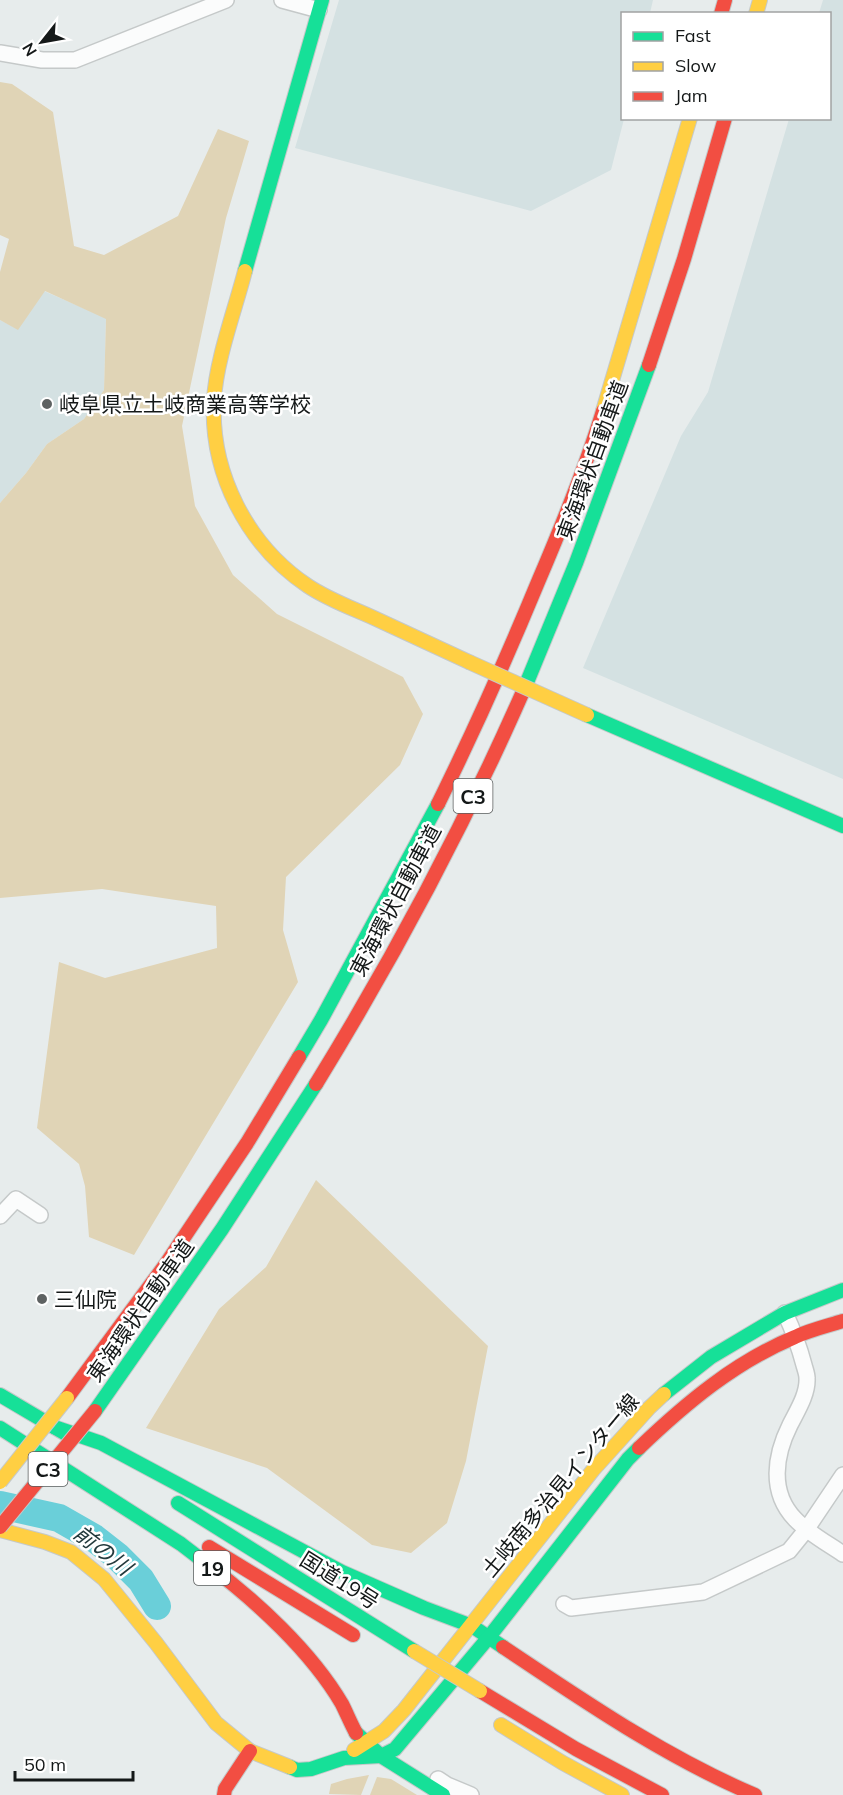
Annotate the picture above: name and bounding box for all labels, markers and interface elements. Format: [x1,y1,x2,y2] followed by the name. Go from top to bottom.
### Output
[12,12,72,72] north arrow
[621,12,831,120] legend
[675,24,711,47] text: Fast
[17,39,41,60] text: N
[675,54,717,77] text: Slow
[675,84,708,107] text: Jam
[551,377,633,543] street label: 東海環状自動車道
[59,391,311,417] place label: 岐阜県立土岐商業高等学校
[40,397,54,411] marker: 岐阜県立土岐商業高等学校
[454,779,492,813] road number: C3
[344,820,446,980] street label: 東海環状自動車道
[81,1234,199,1386] street label: 東海環状自動車道
[54,1286,117,1312] place label: 三仙院
[35,1292,49,1306] marker: 三仙院
[476,1388,644,1582] street label: 土岐南多治見インター線
[28,1452,68,1486] road number: C3
[68,1519,139,1583] water label: 前の川
[296,1546,384,1614] street label: 国道19号
[194,1551,230,1585] road number: 19
[15,1744,134,1782] scale bar
[24,1753,66,1776] text: 50 m

